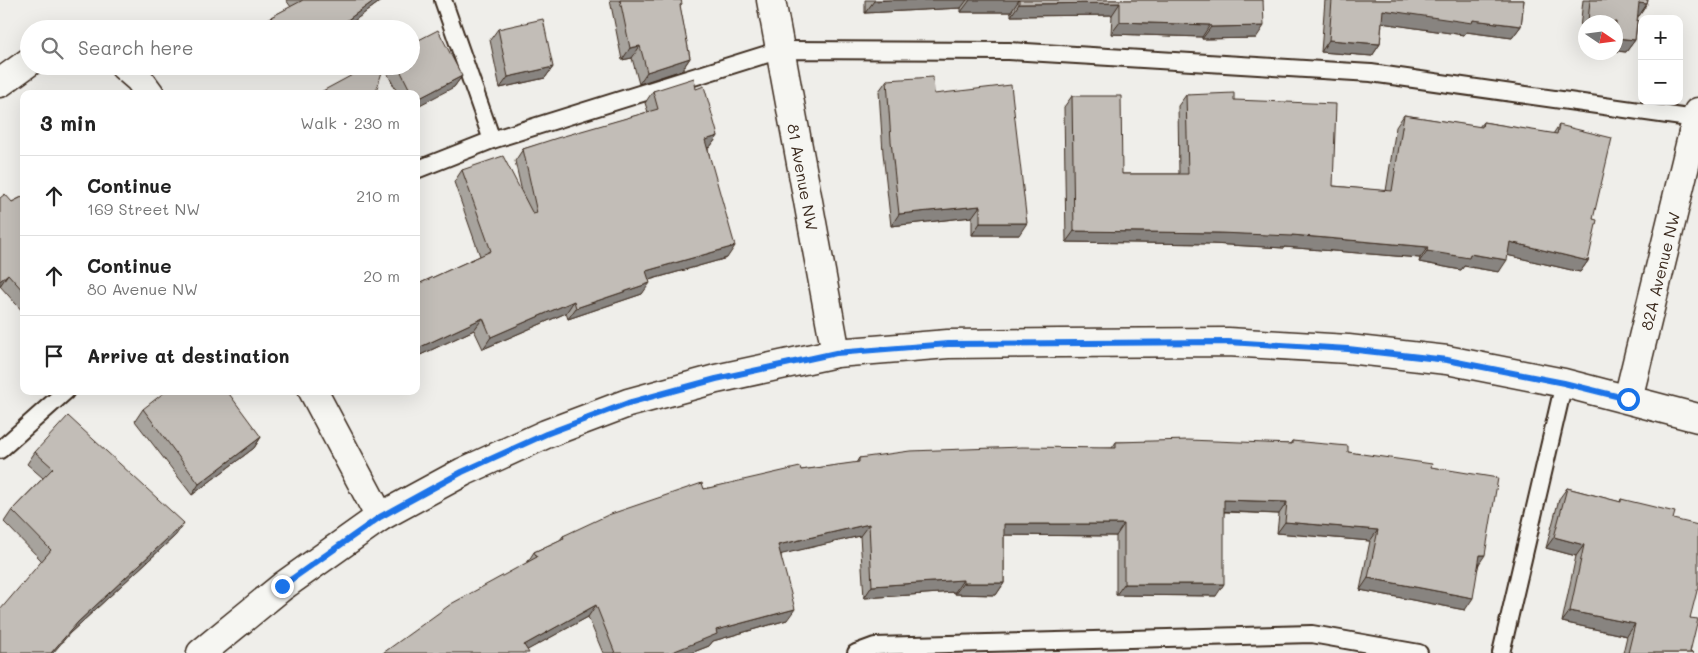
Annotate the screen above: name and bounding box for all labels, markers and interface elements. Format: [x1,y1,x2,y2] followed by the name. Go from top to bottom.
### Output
[1578,15,1623,60] north arrow
[1638,15,1683,105] map controls
[1638,15,1683,60] button: +
[20,20,420,75] search box
[38,34,66,62] icon: search
[78,35,194,60] text: Search here
[1638,60,1683,105] button: −
[40,109,96,136] text: 3 min
[300,112,400,133] text: Walk · 230 m
[783,122,824,232] street label: 81 Avenue NW
[87,173,172,198] text: Continue
[40,182,68,210] icon: ahead
[356,185,400,206] text: 210 m
[87,198,200,219] text: 169 Street NW
[1635,209,1684,332] street label: 82A Avenue NW
[87,253,172,278] text: Continue
[40,262,68,290] icon: ahead
[363,265,400,286] text: 20 m
[87,278,198,299] text: 80 Avenue NW
[40,342,68,370] icon: arrive
[87,343,290,368] text: Arrive at destination
[1617,388,1640,411] route start
[271,575,294,598] route end

